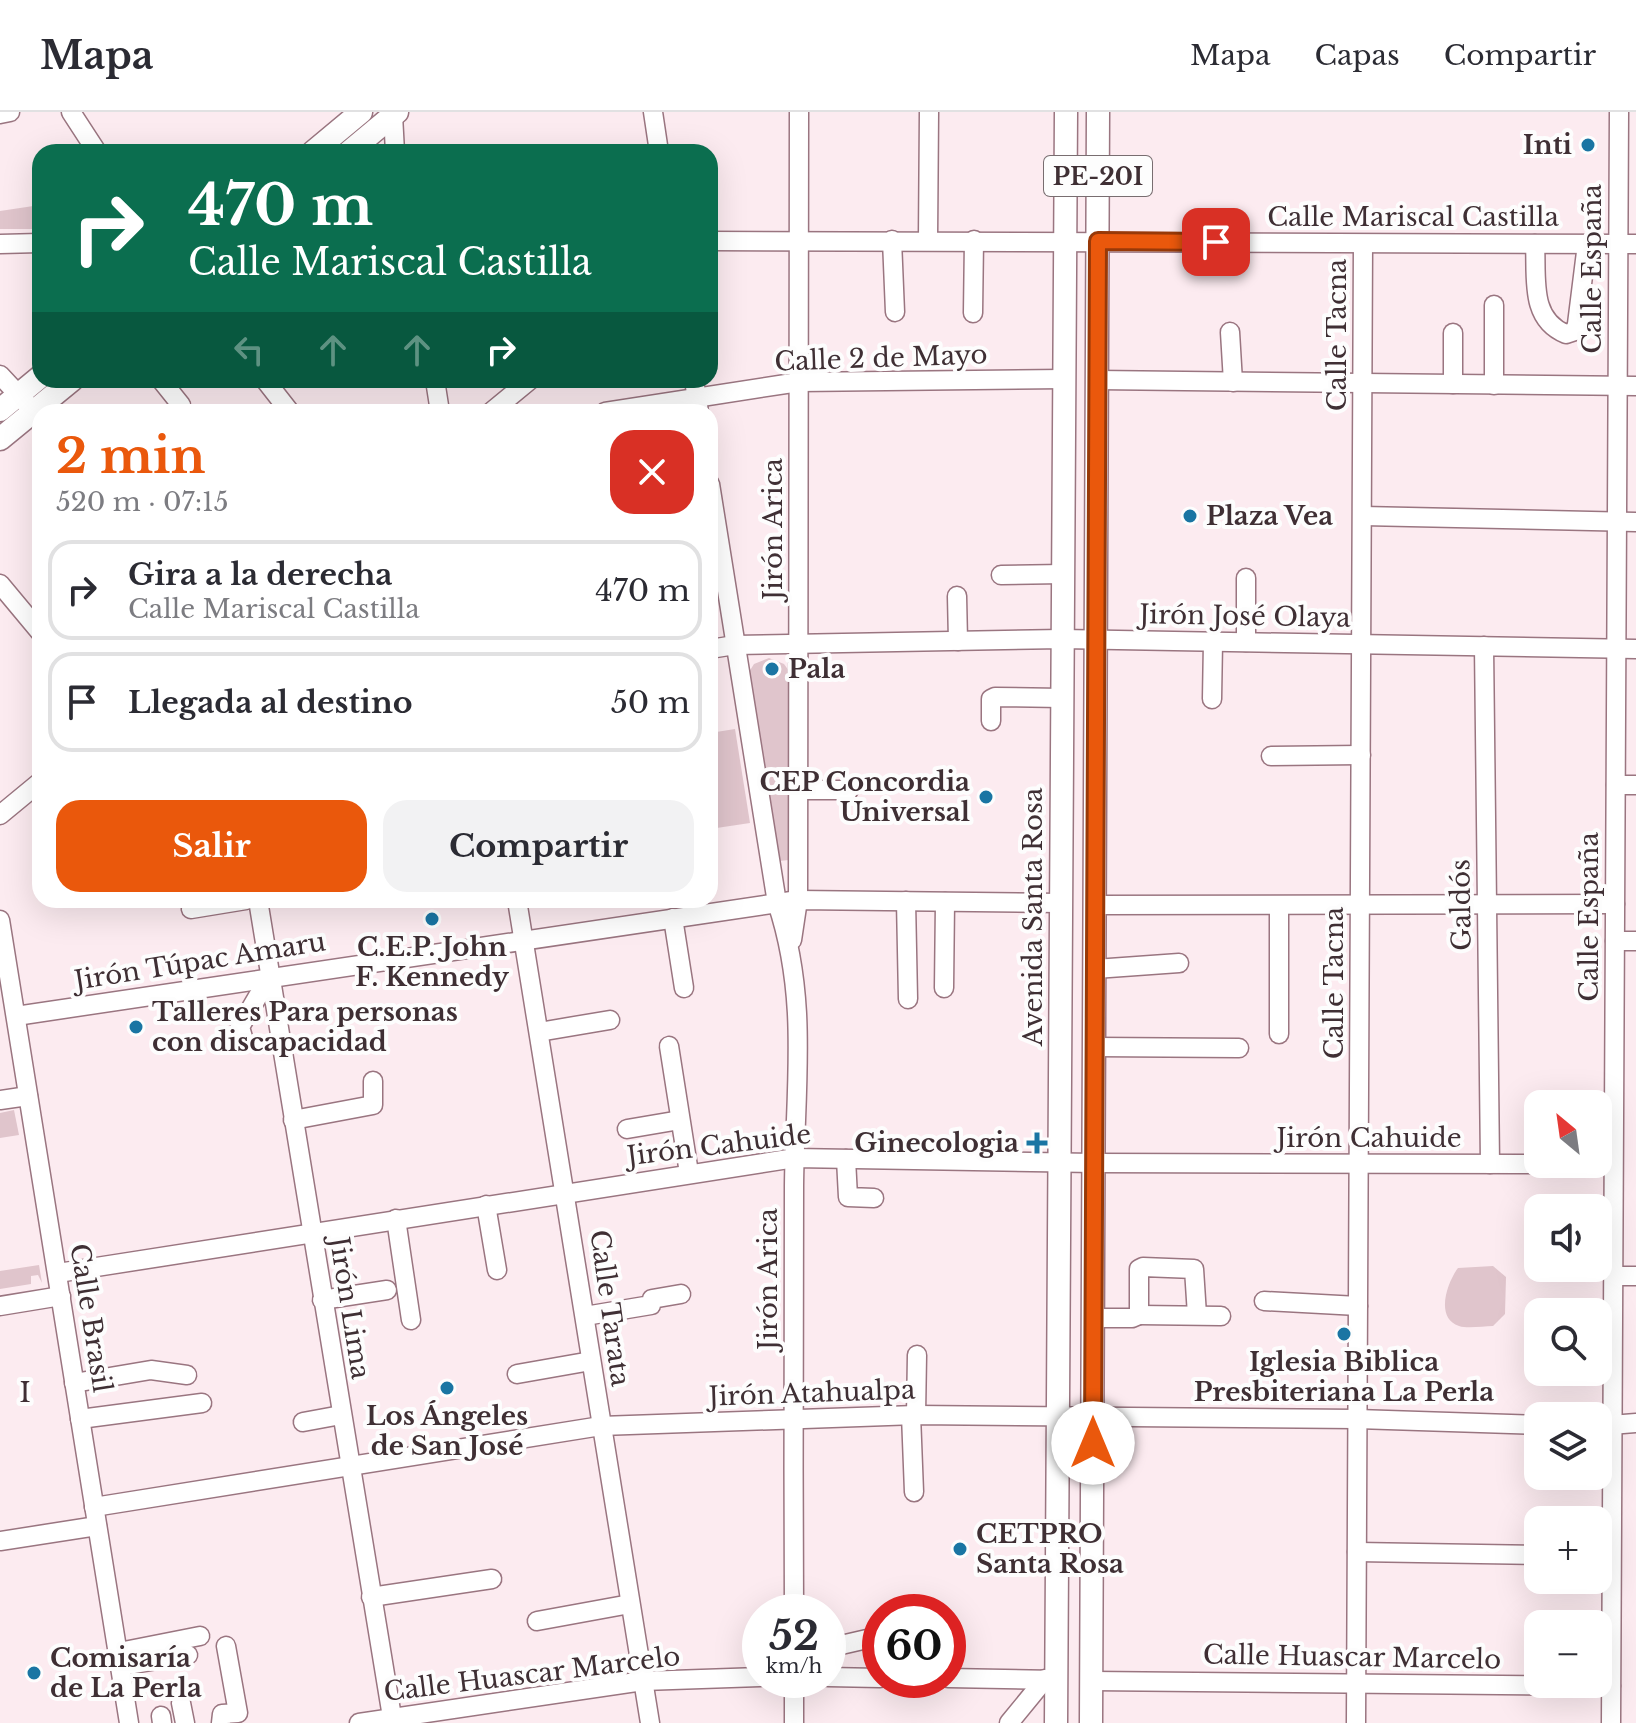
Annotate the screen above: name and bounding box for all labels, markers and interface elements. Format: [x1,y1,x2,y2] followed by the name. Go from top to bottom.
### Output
[40,32,154,79] text: Mapa
[1190,38,1271,73] text: Mapa
[1315,38,1400,73] text: Capas
[1444,38,1596,73] text: Compartir
[1523,129,1572,161] place label: Inti
[1579,136,1597,154] marker: Inti
[1044,156,1152,196] road number: PE-20I
[188,171,373,240] text: 470 m
[56,176,160,280] icon: right
[1576,184,1608,354] street label: Calle España
[1267,201,1559,233] street label: Calle Mariscal Castilla
[1182,208,1250,276] pin
[1194,220,1238,264] icon: arrive
[188,240,592,285] text: Calle Mariscal Castilla
[1321,258,1353,411] street label: Calle Tacna
[227,328,271,372] icon: left
[311,328,355,372] icon: ahead
[395,328,439,372] icon: ahead
[479,328,523,372] icon: right
[774,338,988,378] street label: Calle 2 de Mayo
[56,426,205,486] text: 2 min
[610,430,694,514] button: close
[757,457,789,603] street label: Jirón Arica
[56,486,228,518] text: 520 m · 07:15
[1206,500,1333,532] place label: Plaza Vea
[1181,507,1199,525] marker: Plaza Vea
[128,556,393,593] text: Gira a la derecha
[60,568,104,612] icon: right
[595,572,690,609] text: 470 m
[128,593,420,625] text: Calle Mariscal Castilla
[1136,598,1352,634] street label: Jirón José Olaya
[788,653,846,685] place label: Pala
[763,660,781,678] marker: Pala
[60,680,104,724] icon: arrive
[128,684,413,721] text: Llegada al destino
[611,684,690,721] text: 50 m
[760,766,970,828] place label: CEP Concordia Universal
[1017,787,1049,1047] street label: Avenida Santa Rosa
[977,788,995,806] marker: CEP Concordia Universal
[56,800,367,892] button: Salir
[383,800,694,892] button: Compartir
[1573,832,1605,1002] street label: Calle España
[1444,859,1478,951] street label: Galdós
[1318,906,1350,1059] street label: Calle Tacna
[423,910,441,928] marker: C.E.P. John F. Kennedy
[69,925,328,997] street label: Jirón Túpac Amaru
[355,931,509,993] place label: C.E.P. John F. Kennedy
[152,996,458,1058] place label: Talleres Para personas con discapacidad
[127,1018,145,1036] marker: Talleres Para personas con discapacidad
[1524,1090,1612,1178] north arrow
[1524,1090,1612,1698] map controls
[622,1118,813,1173] street label: Jirón Cahuide
[1273,1122,1462,1154] street label: Jirón Cahuide
[854,1127,1019,1159] place label: Ginecologia
[1026,1132,1048,1154] marker: Ginecologia
[1524,1194,1612,1282] button: sound
[752,1207,784,1353] street label: Jirón Arica
[583,1228,637,1389] street label: Calle Tarata
[323,1232,377,1382] street label: Jirón Lima
[63,1241,119,1395] street label: Calle Brasil
[1524,1298,1612,1386] button: search
[1335,1325,1353,1343] marker: Iglesia Biblica Presbiteriana La Perla
[1194,1346,1494,1408] place label: Iglesia Biblica Presbiteriana La Perla
[705,1373,916,1413] street label: Jirón Atahualpa
[19,1375,33,1410] district label: I
[438,1379,456,1397] marker: Los Ángeles de San José
[366,1400,528,1462] place label: Los Ángeles de San José
[1051,1401,1135,1485] position arrow
[1524,1402,1612,1490] button: layers
[1524,1506,1612,1594] button: +
[976,1518,1124,1580] place label: CETPRO Santa Rosa
[951,1540,969,1558] marker: CETPRO Santa Rosa
[862,1594,966,1698] speed limit sign: 60
[1524,1610,1612,1698] button: −
[769,1611,819,1661] text: 52
[1203,1638,1501,1676] street label: Calle Huascar Marcelo
[382,1640,682,1708] street label: Calle Huascar Marcelo
[50,1642,202,1704] place label: Comisaría de La Perla
[766,1654,822,1678] text: km/h
[25,1664,43,1682] marker: Comisaría de La Perla

